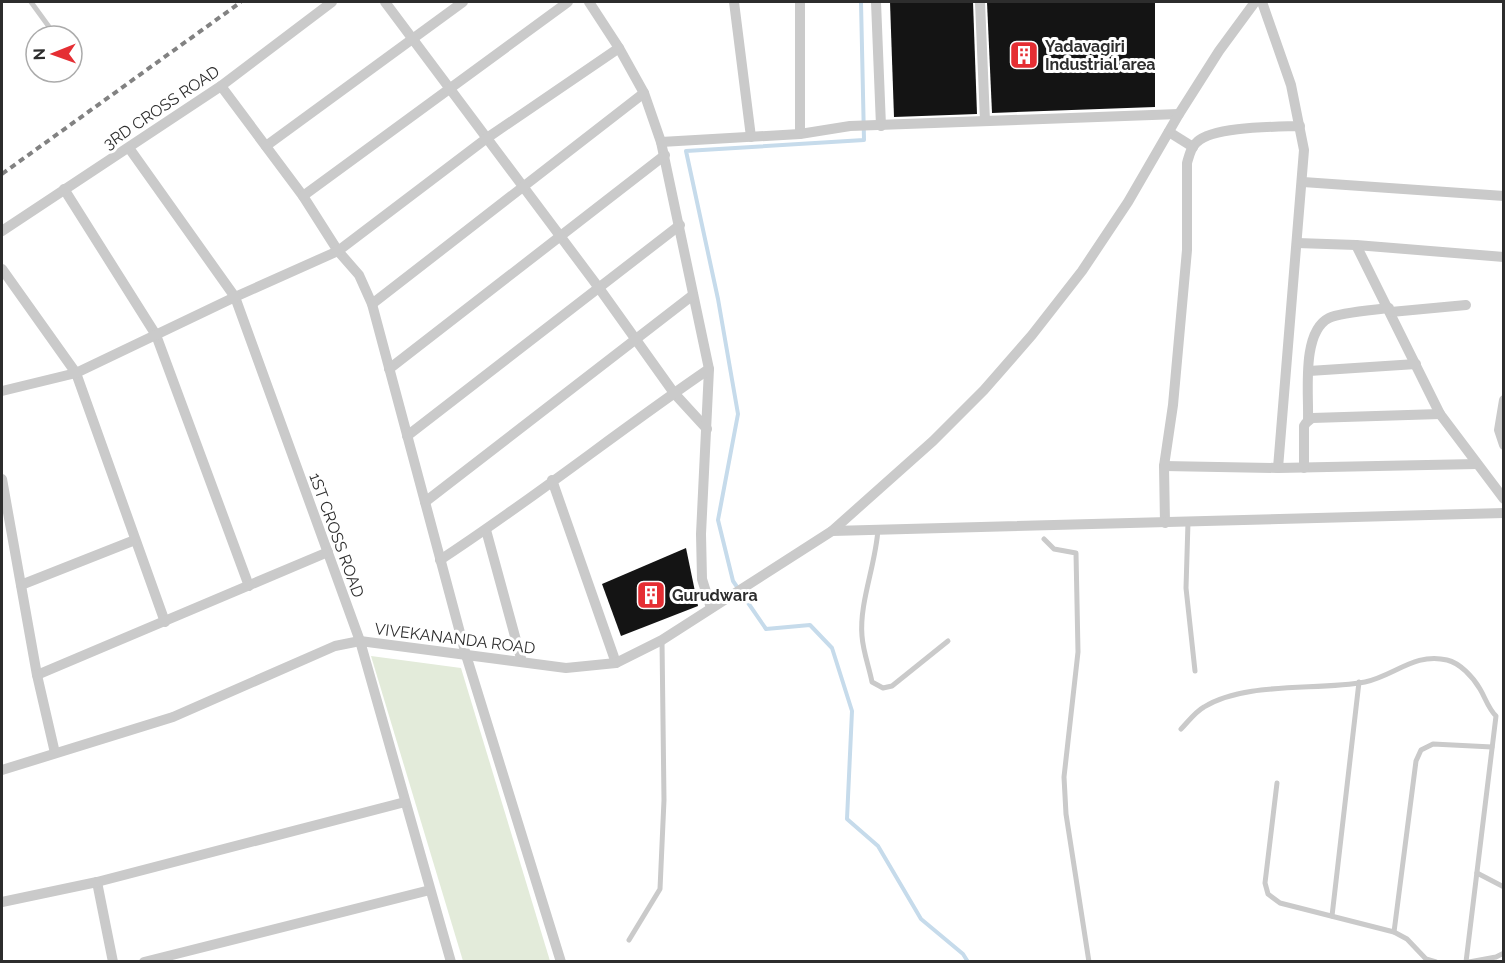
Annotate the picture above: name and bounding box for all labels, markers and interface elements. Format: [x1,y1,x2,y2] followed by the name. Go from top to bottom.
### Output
[24,24,84,84] north arrow
[1045,37,1155,74] place label: Yadavagiri Industrial area
[1008,39,1040,71] building icon: Yadavagiri Industrial area
[30,48,49,61] text: N
[100,62,223,153] street label: 3RD CROSS ROAD
[305,470,368,600] street label: 1ST CROSS ROAD
[635,579,667,611] building icon: Gurudwara
[672,586,758,605] place label: Gurudwara
[373,619,536,658] street label: VIVEKANANDA ROAD

